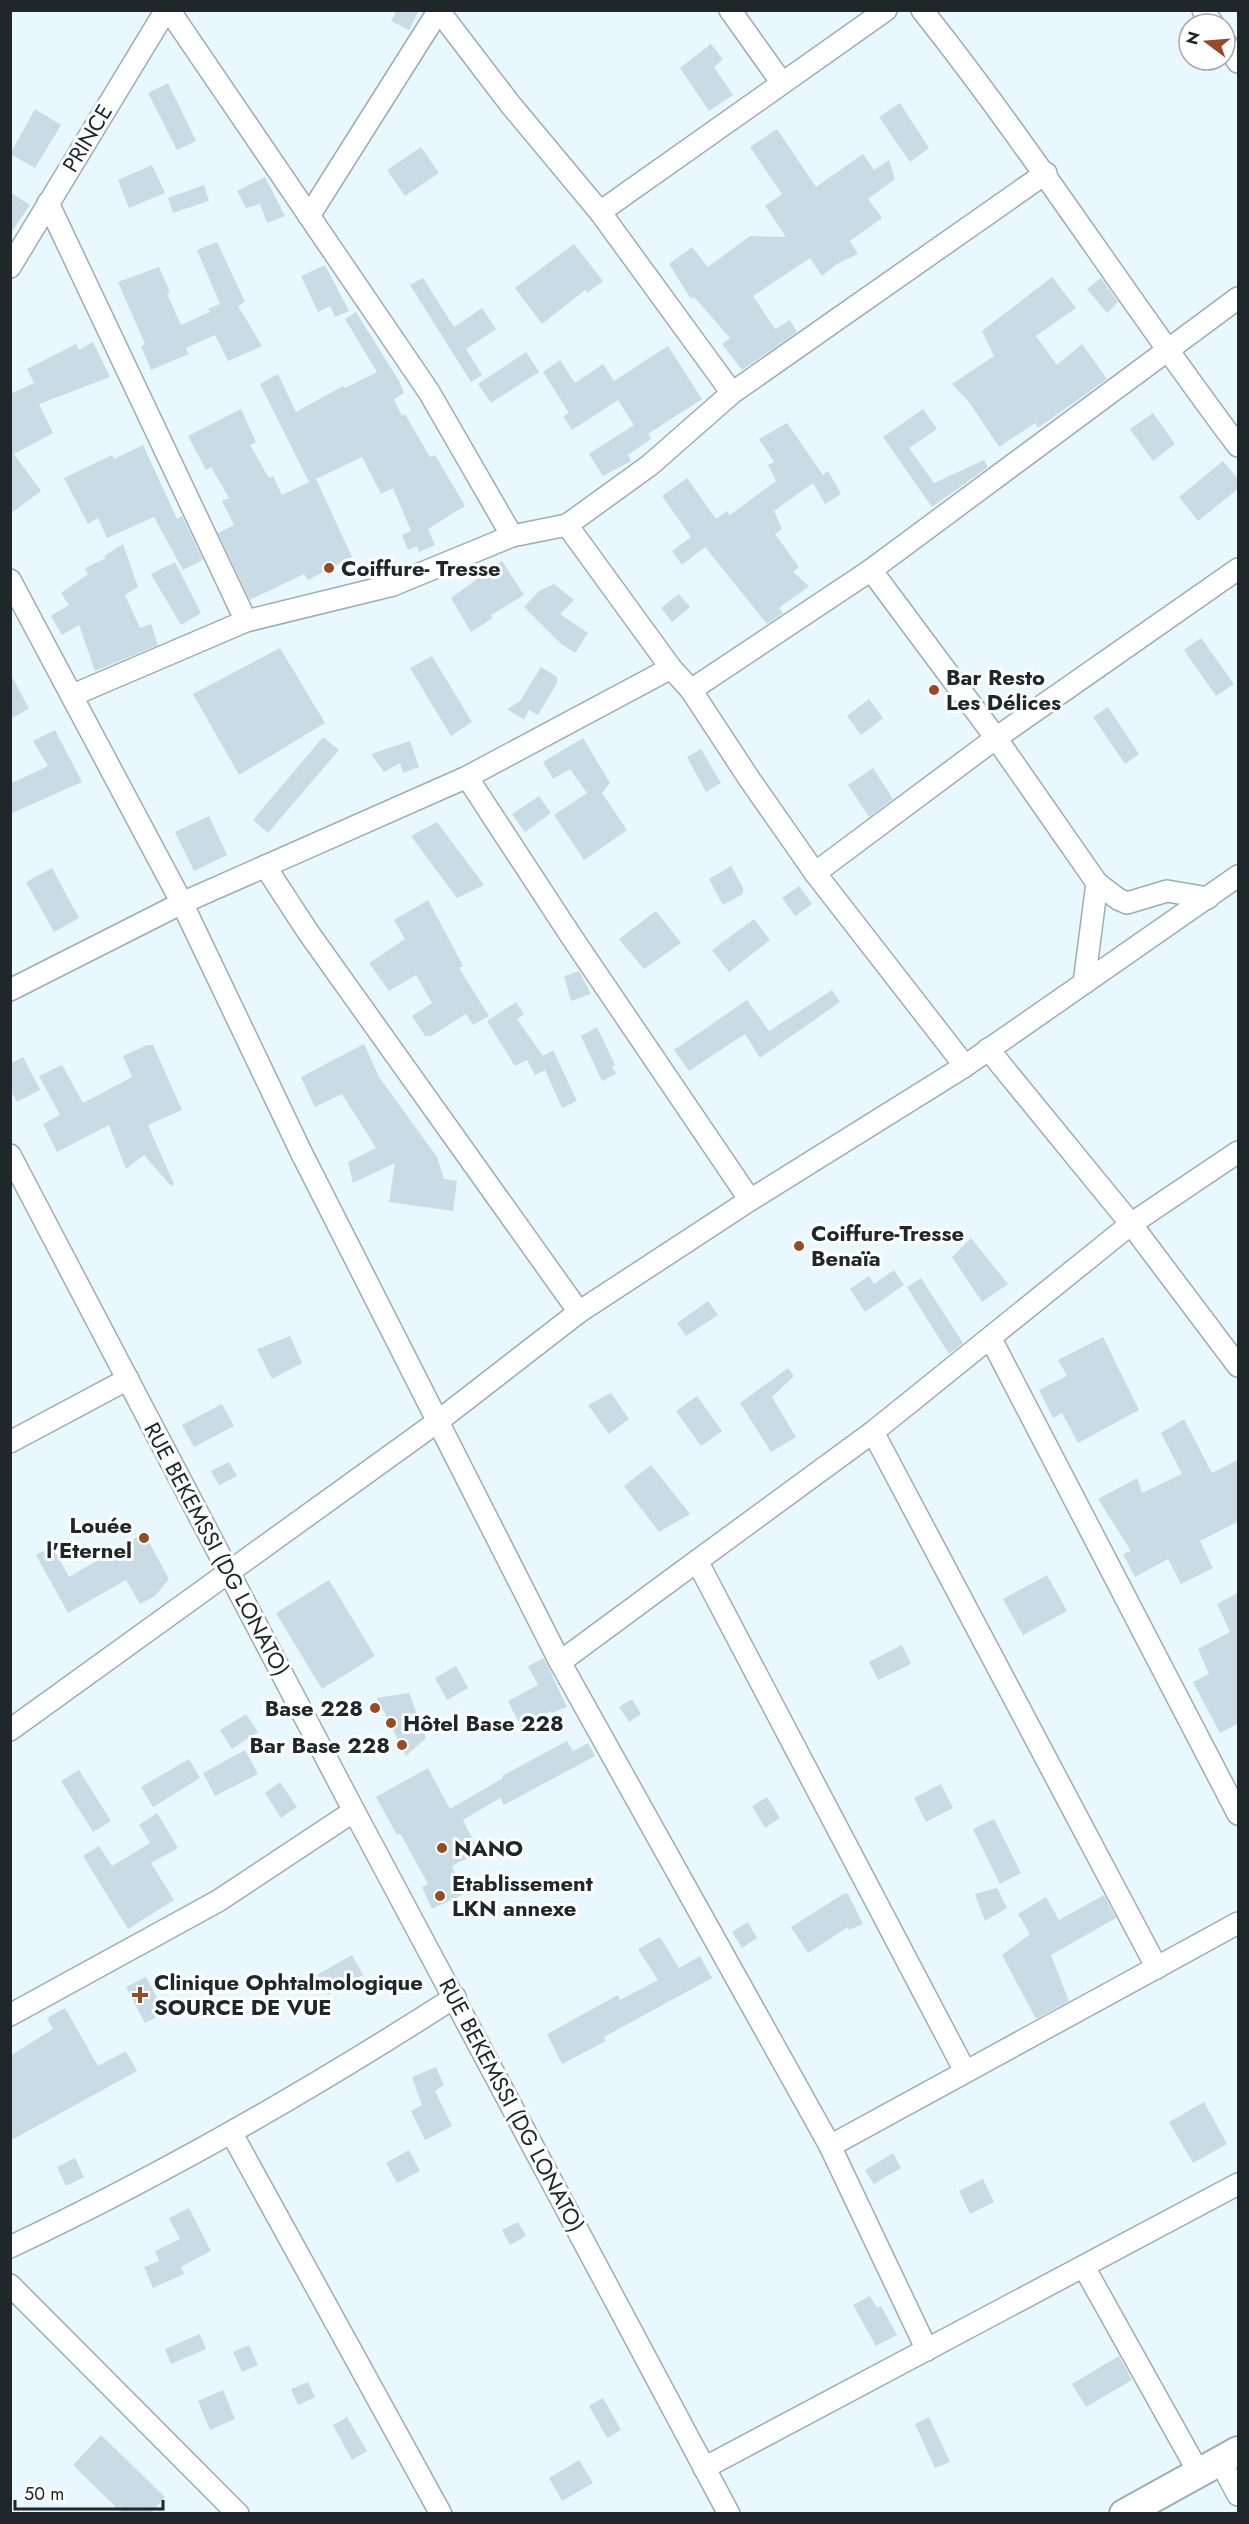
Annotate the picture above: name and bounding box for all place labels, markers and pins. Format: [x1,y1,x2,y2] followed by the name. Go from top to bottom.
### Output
[341,552,501,584] place label: Coiffure- Tresse
[322,561,336,575] marker: Coiffure- Tresse
[946,661,1061,718] place label: Bar Resto Les Délices
[927,683,941,697] marker: Bar Resto Les Délices
[811,1217,964,1274] place label: Coiffure-Tresse Benaïa
[792,1239,806,1253] marker: Coiffure-Tresse Benaïa
[46,1509,132,1566] place label: Louée l'Eternel
[137,1531,151,1545] marker: Louée l'Eternel
[265,1692,363,1724] place label: Base 228
[368,1701,382,1715] marker: Base 228
[403,1707,564,1739] place label: Hôtel Base 228
[384,1716,398,1730] marker: Hôtel Base 228
[250,1729,390,1761] place label: Bar Base 228
[395,1738,409,1752] marker: Bar Base 228
[454,1832,523,1864] place label: NANO
[435,1841,449,1855] marker: NANO
[452,1867,593,1924] place label: Etablissement LKN annexe
[433,1889,447,1903] marker: Etablissement LKN annexe
[154,1966,423,2023] place label: Clinique Ophtalmologique SOURCE DE VUE
[131,1986,149,2004] marker: Clinique Ophtalmologique SOURCE DE VUE

